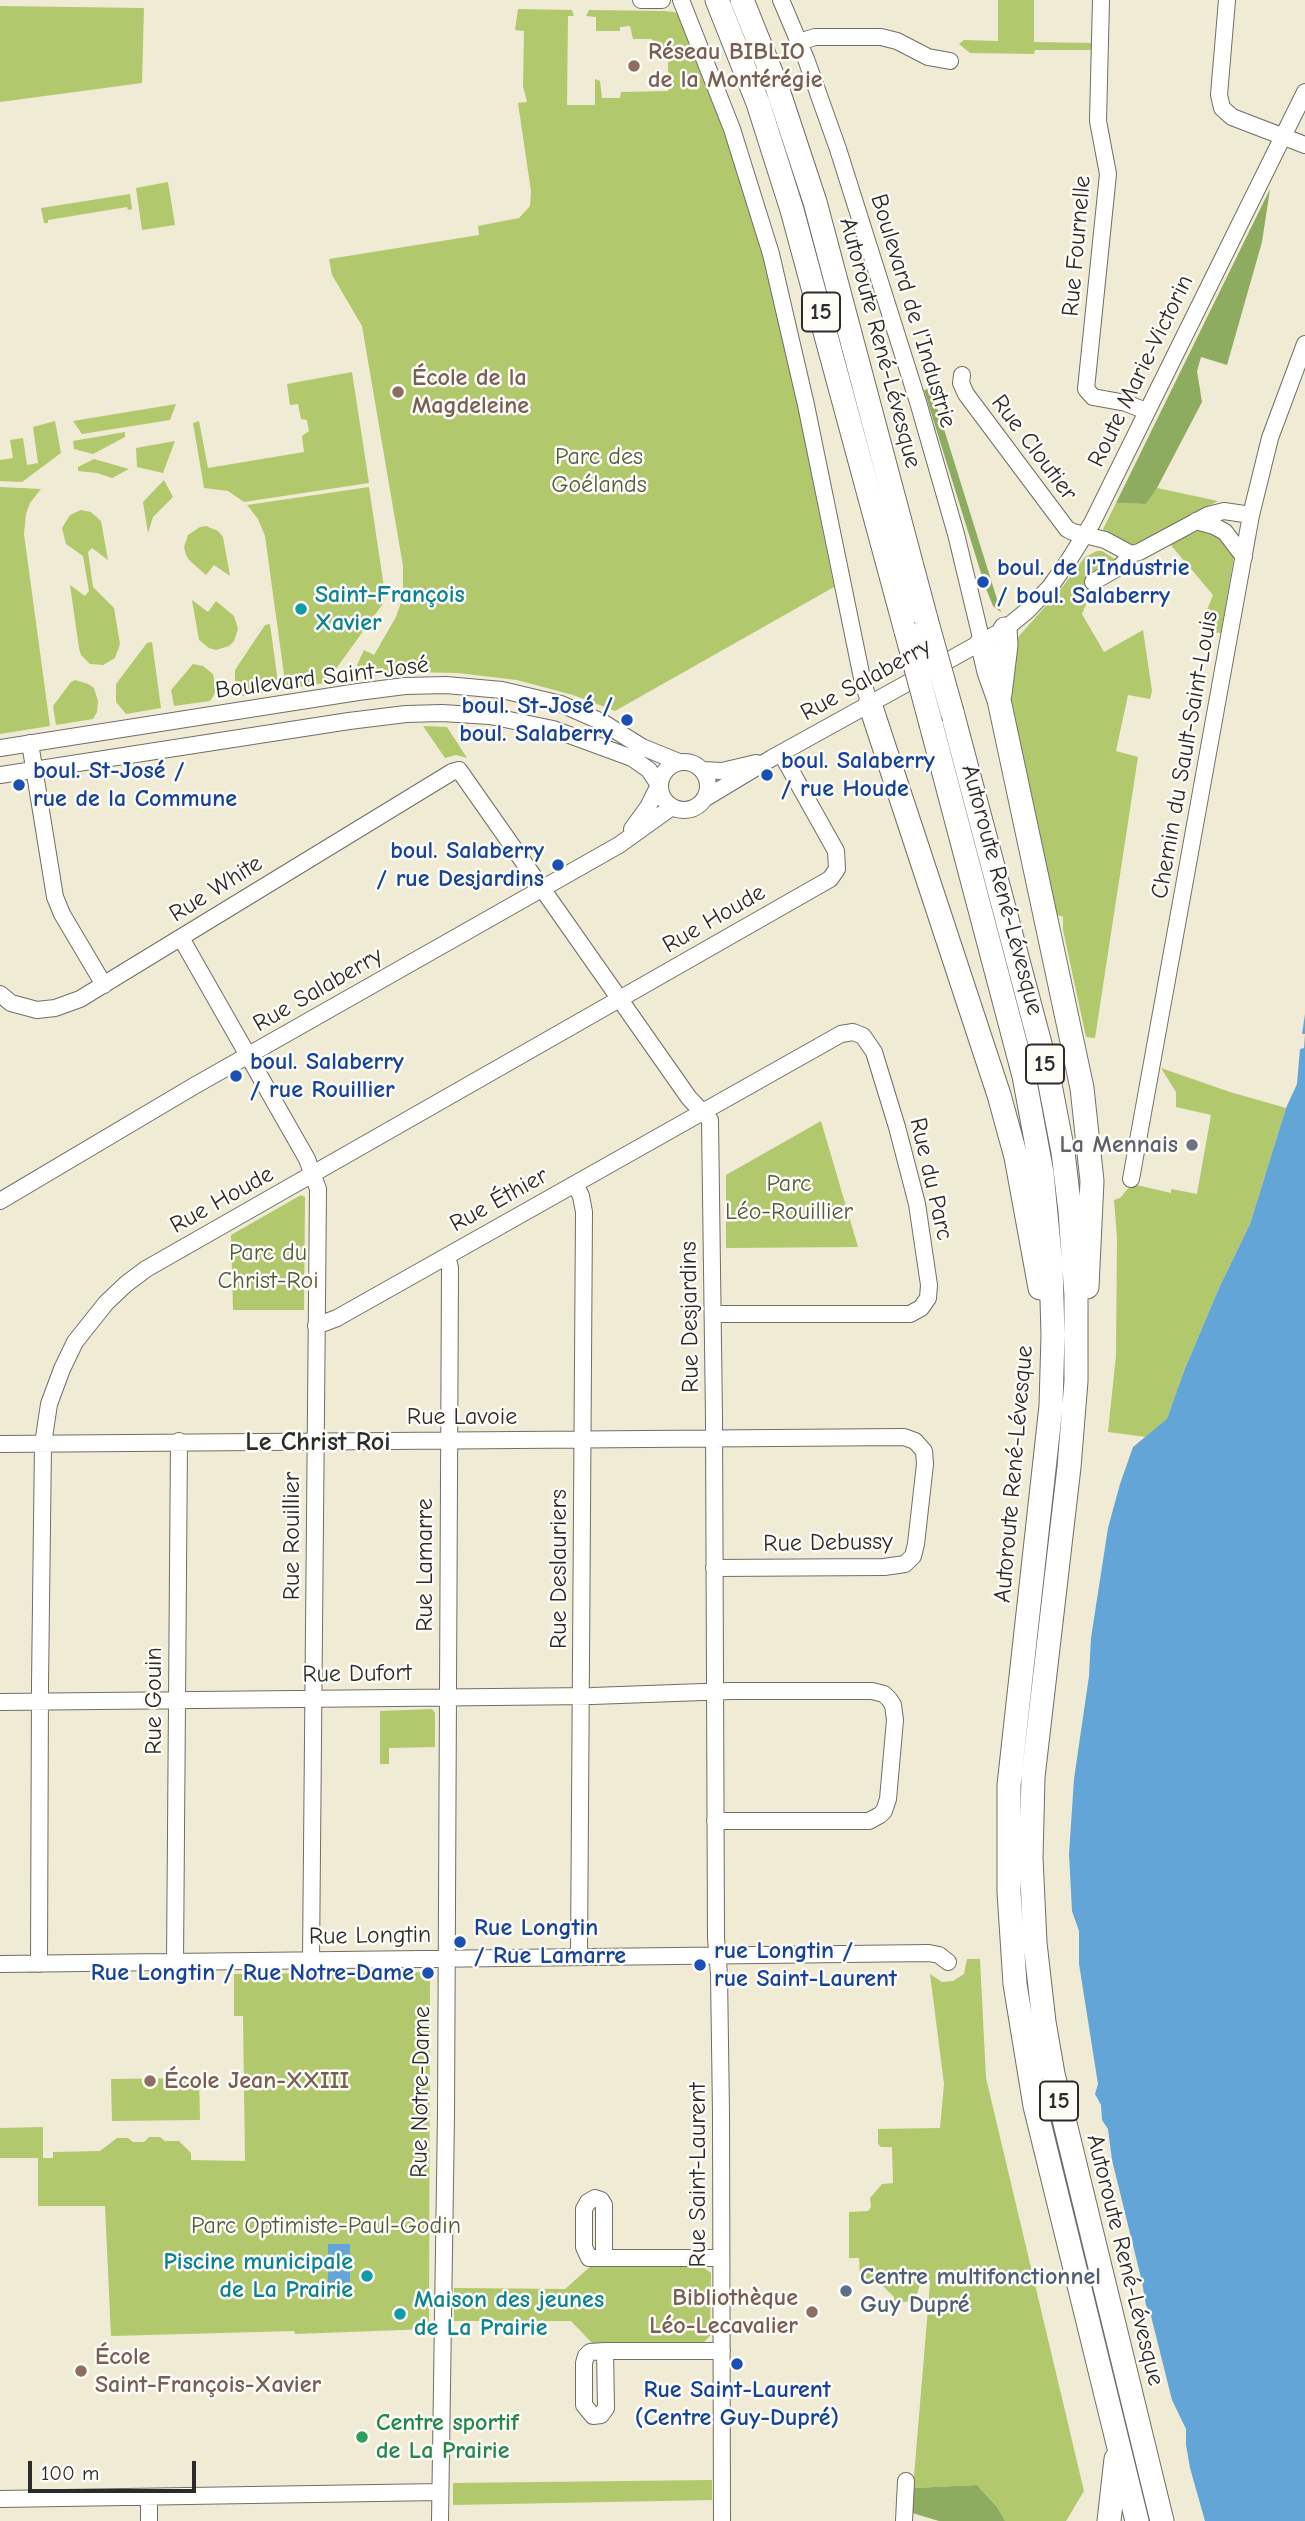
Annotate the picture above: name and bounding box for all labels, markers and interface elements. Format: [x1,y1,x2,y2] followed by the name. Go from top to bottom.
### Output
[648,38,823,94] place label: Réseau BIBLIO de la Montérégie
[626,58,642,74] marker: Réseau BIBLIO de la Montérégie
[1056,174,1098,318] street label: Rue Fournelle
[864,191,962,431] street label: Boulevard de l'Industrie
[833,215,927,471] street label: Autoroute René-Lévesque
[1082,270,1200,472] street label: Route Marie-Victorin
[802,292,840,332] road number: 15
[412,364,529,420] place label: École de la Magdeleine
[390,384,406,400] marker: École de la Magdeleine
[985,389,1083,507] street label: Rue Cloutier
[551,443,647,499] park label: Parc des Goélands
[997,554,1190,610] place label: boul. de l'Industrie / boul. Salaberry
[975,574,991,590] marker: boul. de l'Industrie / boul. Salaberry
[315,581,465,637] place label: Saint-François Xavier
[293,601,309,617] marker: Saint-François Xavier
[1145,609,1225,901] street label: Chemin du Sault-Saint-Louis
[796,632,936,728] street label: Rue Salaberry
[214,651,430,705] street label: Boulevard Saint-José
[459,692,613,748] place label: boul. St-José / boul. Salaberry
[619,712,635,728] marker: boul. St-José / boul. Salaberry
[781,747,935,803] place label: boul. Salaberry / rue Houde
[33,757,237,813] place label: boul. St-José / rue de la Commune
[955,762,1049,1018] street label: Autoroute René-Lévesque
[759,767,775,783] marker: boul. Salaberry / rue Houde
[11,777,27,793] marker: boul. St-José / rue de la Commune
[377,837,544,893] place label: boul. Salaberry / rue Desjardins
[164,849,268,929] street label: Rue White
[550,857,566,873] marker: boul. Salaberry / rue Desjardins
[658,878,770,960] street label: Rue Houde
[248,941,388,1039] street label: Rue Salaberry
[1026,1044,1064,1084] road number: 15
[250,1048,404,1104] place label: boul. Salaberry / rue Rouillier
[228,1068,244,1084] marker: boul. Salaberry / rue Rouillier
[903,1115,959,1243] street label: Rue du Parc
[1060,1131,1178,1159] place label: La Mennais
[1184,1137,1200,1153] marker: La Mennais
[165,1160,279,1240] street label: Rue Houde
[445,1161,553,1239] street label: Rue Éthier
[725,1170,853,1226] park label: Parc Léo-Rouillier
[217,1239,319,1295] park label: Parc du Christ-Roi
[674,1241,706,1393] street label: Rue Desjardins
[988,1344,1040,1604] street label: Autoroute René-Lévesque
[407,1403,517,1431] street label: Rue Lavoie
[245,1427,391,1459] district label: Le Christ Roi
[278,1472,306,1600] street label: Rue Rouillier
[545,1489,573,1649] street label: Rue Deslauriers
[411,1498,439,1632] street label: Rue Lamarre
[763,1527,893,1559] street label: Rue Debussy
[140,1647,168,1755] street label: Rue Gouin
[302,1659,412,1689] street label: Rue Dufort
[474,1914,626,1970] place label: Rue Longtin / Rue Lamarre
[309,1921,431,1951] street label: Rue Longtin
[452,1934,468,1950] marker: Rue Longtin / Rue Lamarre
[714,1937,897,1993] place label: rue Longtin / rue Saint-Laurent
[692,1957,708,1973] marker: rue Longtin / rue Saint-Laurent
[91,1959,414,1987] place label: Rue Longtin / Rue Notre-Dame
[420,1965,436,1981] marker: Rue Longtin / Rue Notre-Dame
[405,2006,437,2178] street label: Rue Notre-Dame
[164,2067,349,2095] place label: École Jean-XXIII
[142,2073,158,2089] marker: École Jean-XXIII
[1040,2082,1078,2120] road number: 15
[684,2083,712,2267] street label: Rue Saint-Laurent
[1080,2131,1170,2389] street label: Autoroute René-Lévesque
[191,2212,461,2240] park label: Parc Optimiste-Paul-Godin
[164,2248,353,2304] place label: Piscine municipale de La Prairie
[860,2263,1101,2319] place label: Centre multifonctionnel Guy Dupré
[359,2268,375,2284] marker: Piscine municipale de La Prairie
[838,2283,854,2299] marker: Centre multifonctionnel Guy Dupré
[649,2284,798,2340] place label: Bibliothèque Léo-Lecavalier
[414,2286,604,2342] place label: Maison des jeunes de La Prairie
[804,2304,820,2320] marker: Bibliothèque Léo-Lecavalier
[392,2306,408,2322] marker: Maison des jeunes de La Prairie
[95,2343,321,2399] place label: École Saint-François-Xavier
[729,2356,745,2372] marker: Rue Saint-Laurent (Centre Guy-Dupré)
[73,2363,89,2379] marker: École Saint-François-Xavier
[635,2376,839,2432] place label: Rue Saint-Laurent (Centre Guy-Dupré)
[376,2409,519,2465] place label: Centre sportif de La Prairie
[354,2429,370,2445] marker: Centre sportif de La Prairie
[32,2448,200,2492] scale bar
[41,2461,99,2485] text: 100 m

